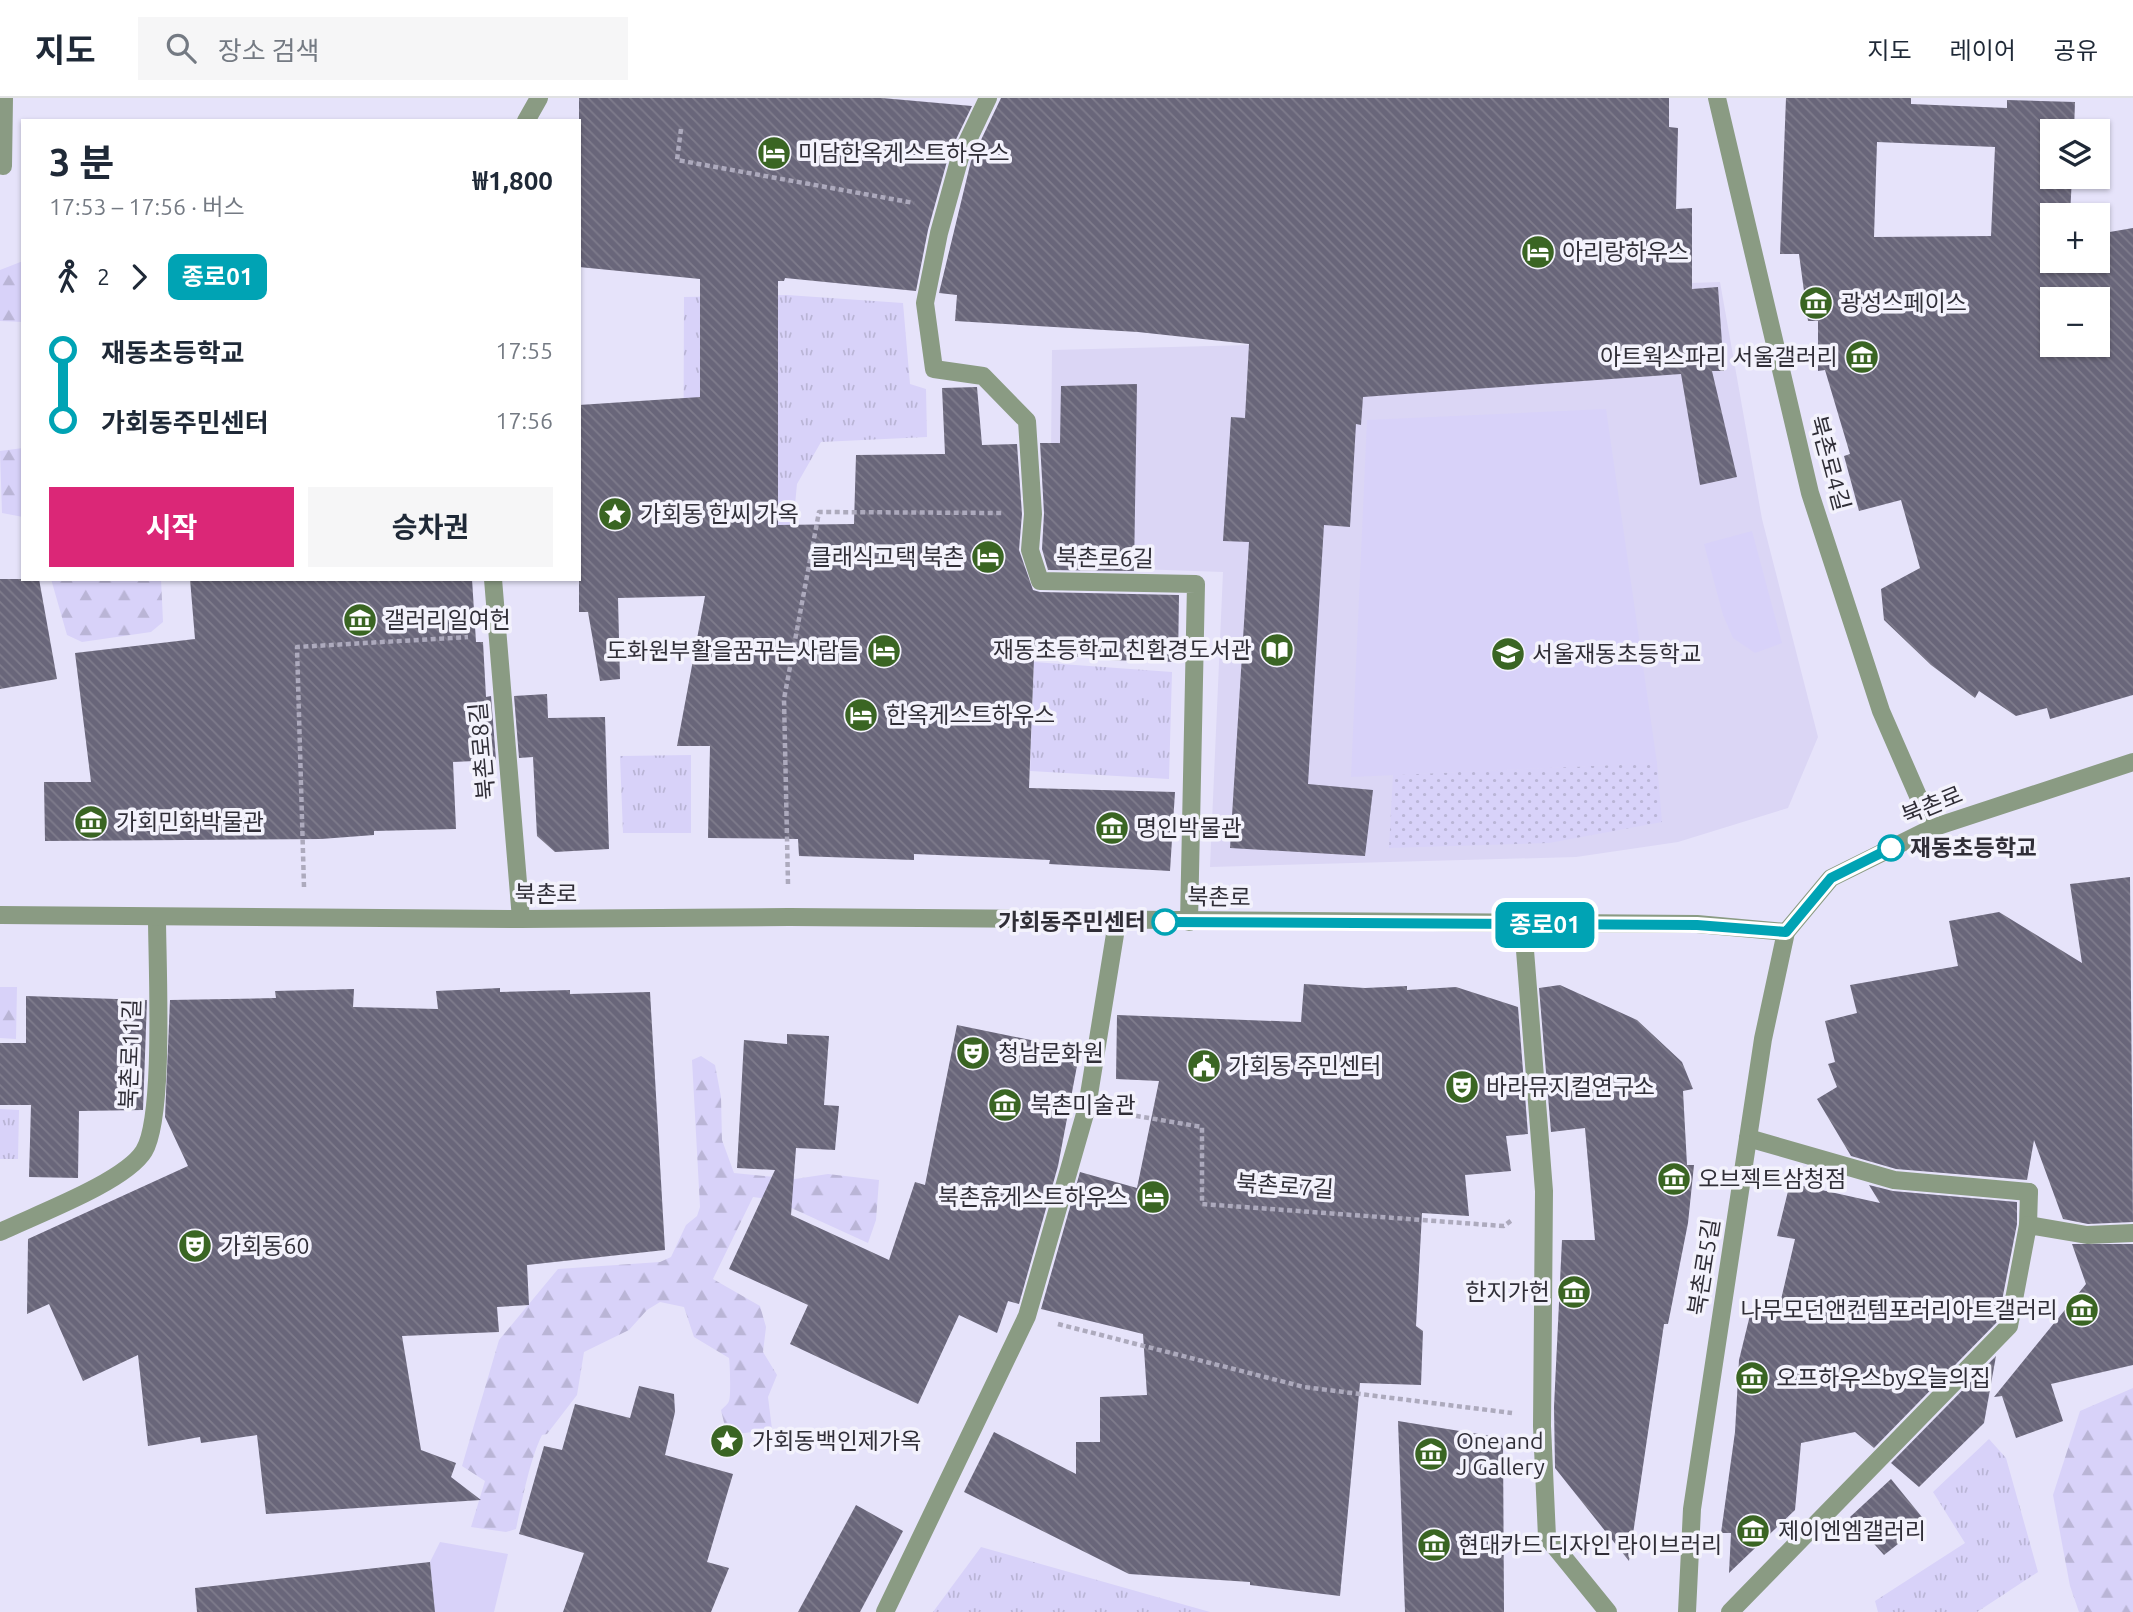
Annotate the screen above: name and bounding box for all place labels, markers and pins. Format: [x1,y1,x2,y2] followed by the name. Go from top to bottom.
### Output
[755,134,793,172] hotel icon: 미담한옥게스트하우스
[798,140,1010,165] place label: 미담한옥게스트하우스
[1519,233,1557,271] hotel icon: 아리랑하우스
[1562,239,1689,264] place label: 아리랑하우스
[1797,284,1835,322] museum icon: 광성스페이스
[1840,290,1967,315] place label: 광성스페이스
[1843,338,1881,376] museum icon: 아트웍스파리 서울갤러리
[1600,344,1838,369] place label: 아트웍스파리 서울갤러리
[596,495,634,533] place icon: 가회동 한씨 가옥
[640,501,799,526] place label: 가회동 한씨 가옥
[969,538,1007,576] hotel icon: 클래식고택 북촌
[811,544,964,569] place label: 클래식고택 북촌
[341,601,379,639] museum icon: 갤러리일여헌
[384,607,511,632] place label: 갤러리일여헌
[1258,631,1296,669] library icon: 재동초등학교 친환경도서관
[865,632,903,670] hotel icon: 도화원부활을꿈꾸는사람들
[1489,635,1527,673] school or university icon: 서울재동초등학교
[993,637,1252,662] place label: 재동초등학교 친환경도서관
[606,638,860,663] place label: 도화원부활을꿈꾸는사람들
[1532,641,1701,666] place label: 서울재동초등학교
[842,696,880,734] hotel icon: 한옥게스트하우스
[886,702,1055,727] place label: 한옥게스트하우스
[72,803,110,841] museum icon: 가회민화박물관
[116,809,264,834] place label: 가회민화박물관
[1093,809,1131,847] museum icon: 명인박물관
[1136,815,1242,840] place label: 명인박물관
[1878,835,1904,861] marker: 재동초등학교
[1910,835,2037,860] place label: 재동초등학교
[998,909,1146,934] place label: 가회동주민센터
[1152,909,1178,935] marker: 가회동주민센터
[954,1034,992,1072] theatre icon: 청남문화원
[998,1040,1104,1065] place label: 청남문화원
[1185,1047,1223,1085] public building icon: 가회동 주민센터
[1228,1053,1381,1078] place label: 가회동 주민센터
[1443,1068,1481,1106] theatre icon: 바라뮤지컬연구소
[1486,1074,1655,1099] place label: 바라뮤지컬연구소
[986,1086,1024,1124] museum icon: 북촌미술관
[1030,1092,1136,1117] place label: 북촌미술관
[1655,1160,1693,1198] museum icon: 오브젝트삼청점
[1698,1166,1846,1191] place label: 오브젝트삼청점
[1134,1178,1172,1216] hotel icon: 북촌휴게스트하우스
[938,1184,1128,1209] place label: 북촌휴게스트하우스
[176,1227,214,1265] theatre icon: 가회동60
[220,1233,309,1258] place label: 가회동60
[1555,1273,1593,1311] museum icon: 한지가헌
[1465,1279,1550,1304] place label: 한지가헌
[2063,1291,2101,1329] museum icon: 나무모던앤컨템포러리아트갤러리
[1741,1297,2058,1322] place label: 나무모던앤컨템포러리아트갤러리
[1733,1359,1771,1397] museum icon: 오프하우스by오늘의집
[1776,1365,1991,1390] place label: 오프하우스by오늘의집
[708,1422,746,1460] place icon: 가회동백인제가옥
[752,1428,921,1453] place label: 가회동백인제가옥
[1456,1428,1545,1479] place label: One and J Gallery
[1412,1435,1450,1473] museum icon: One and J Gallery
[1734,1512,1772,1550] museum icon: 제이엔엠갤러리
[1778,1518,1926,1543] place label: 제이엔엠갤러리
[1415,1526,1453,1564] museum icon: 현대카드 디자인 라이브러리
[1458,1532,1722,1557] place label: 현대카드 디자인 라이브러리

